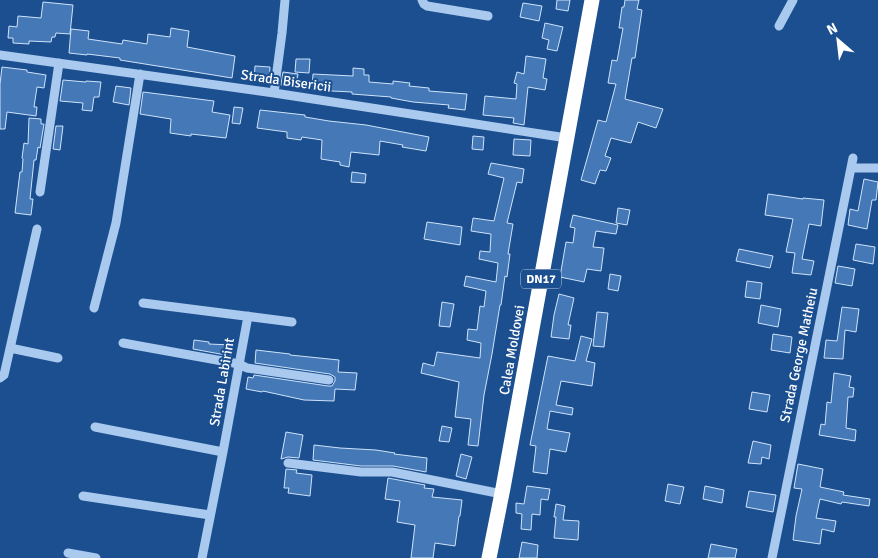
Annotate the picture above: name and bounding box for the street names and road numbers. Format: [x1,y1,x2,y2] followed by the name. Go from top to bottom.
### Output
[240,66,332,96] street label: Strada Bisericii
[521,270,561,288] road number: DN17
[776,286,822,424] street label: Strada George Matheiu
[496,304,528,396] street label: Calea Moldovei
[206,336,238,428] street label: Strada Labirint

